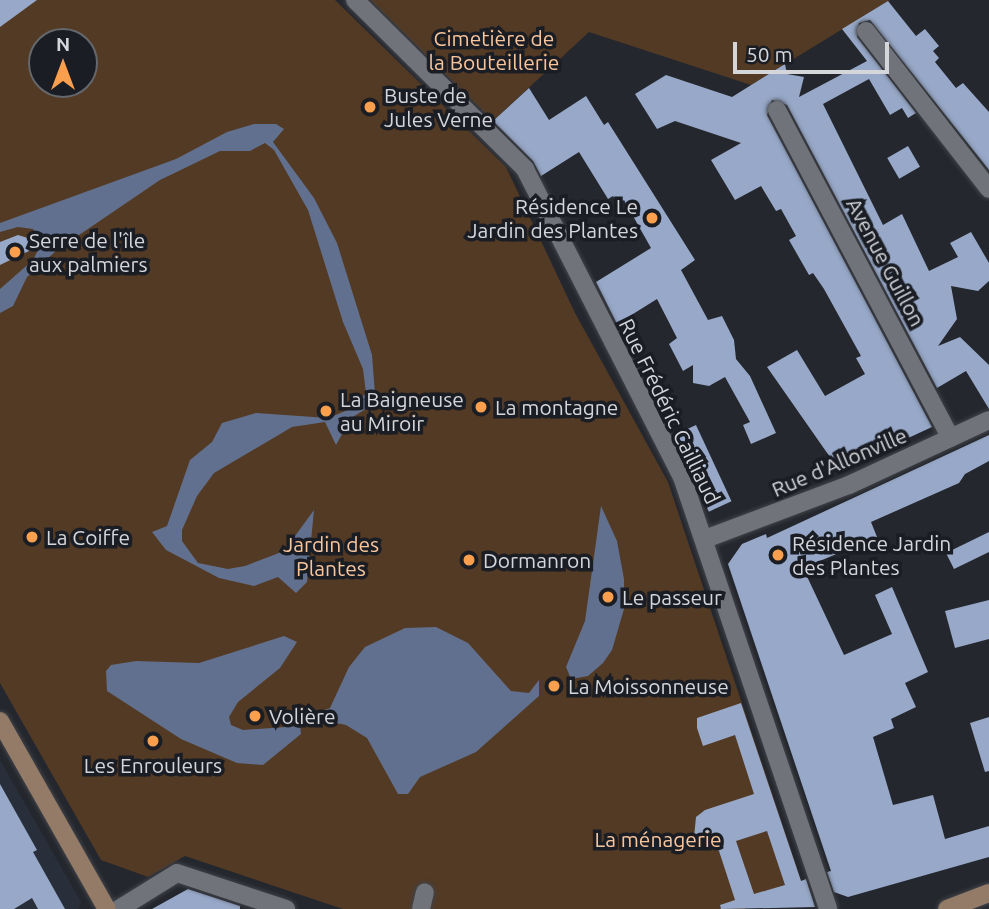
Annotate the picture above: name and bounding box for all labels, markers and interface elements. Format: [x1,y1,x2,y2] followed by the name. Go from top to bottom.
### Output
[429,25,559,75] park label: Cimetière de la Bouteillerie
[28,28,98,98] north arrow
[737,28,893,72] scale bar
[56,33,70,55] text: N
[746,42,793,66] text: 50 m
[384,82,493,132] place label: Buste de Jules Verne
[362,99,378,115] marker: Buste de Jules Verne
[467,193,638,243] place label: Résidence Le Jardin des Plantes
[842,193,930,331] street label: Avenue Guillon
[644,210,660,226] marker: Résidence Le Jardin des Plantes
[29,227,148,277] place label: Serre de l'île aux palmiers
[7,244,23,260] marker: Serre de l'île aux palmiers
[614,314,726,508] street label: Rue Frédéric Cailliaud
[340,386,464,436] place label: La Baigneuse au Miroir
[495,394,618,420] place label: La montagne
[473,399,489,415] marker: La montagne
[318,403,334,419] marker: La Baigneuse au Miroir
[768,422,910,502] street label: Rue d'Allonville
[46,524,130,550] place label: La Coiffe
[24,529,40,545] marker: La Coiffe
[792,530,951,580] place label: Résidence Jardin des Plantes
[283,531,379,581] park label: Jardin des Plantes
[483,547,591,573] place label: Dormanron
[770,547,786,563] marker: Résidence Jardin des Plantes
[461,552,477,568] marker: Dormanron
[622,584,722,610] place label: Le passeur
[600,589,616,605] marker: Le passeur
[568,673,729,699] place label: La Moissonneuse
[546,678,562,694] marker: La Moissonneuse
[269,703,336,729] place label: Volière
[247,708,263,724] marker: Volière
[145,733,161,749] marker: Les Enrouleurs
[84,752,222,778] place label: Les Enrouleurs
[594,826,722,852] park label: La ménagerie

